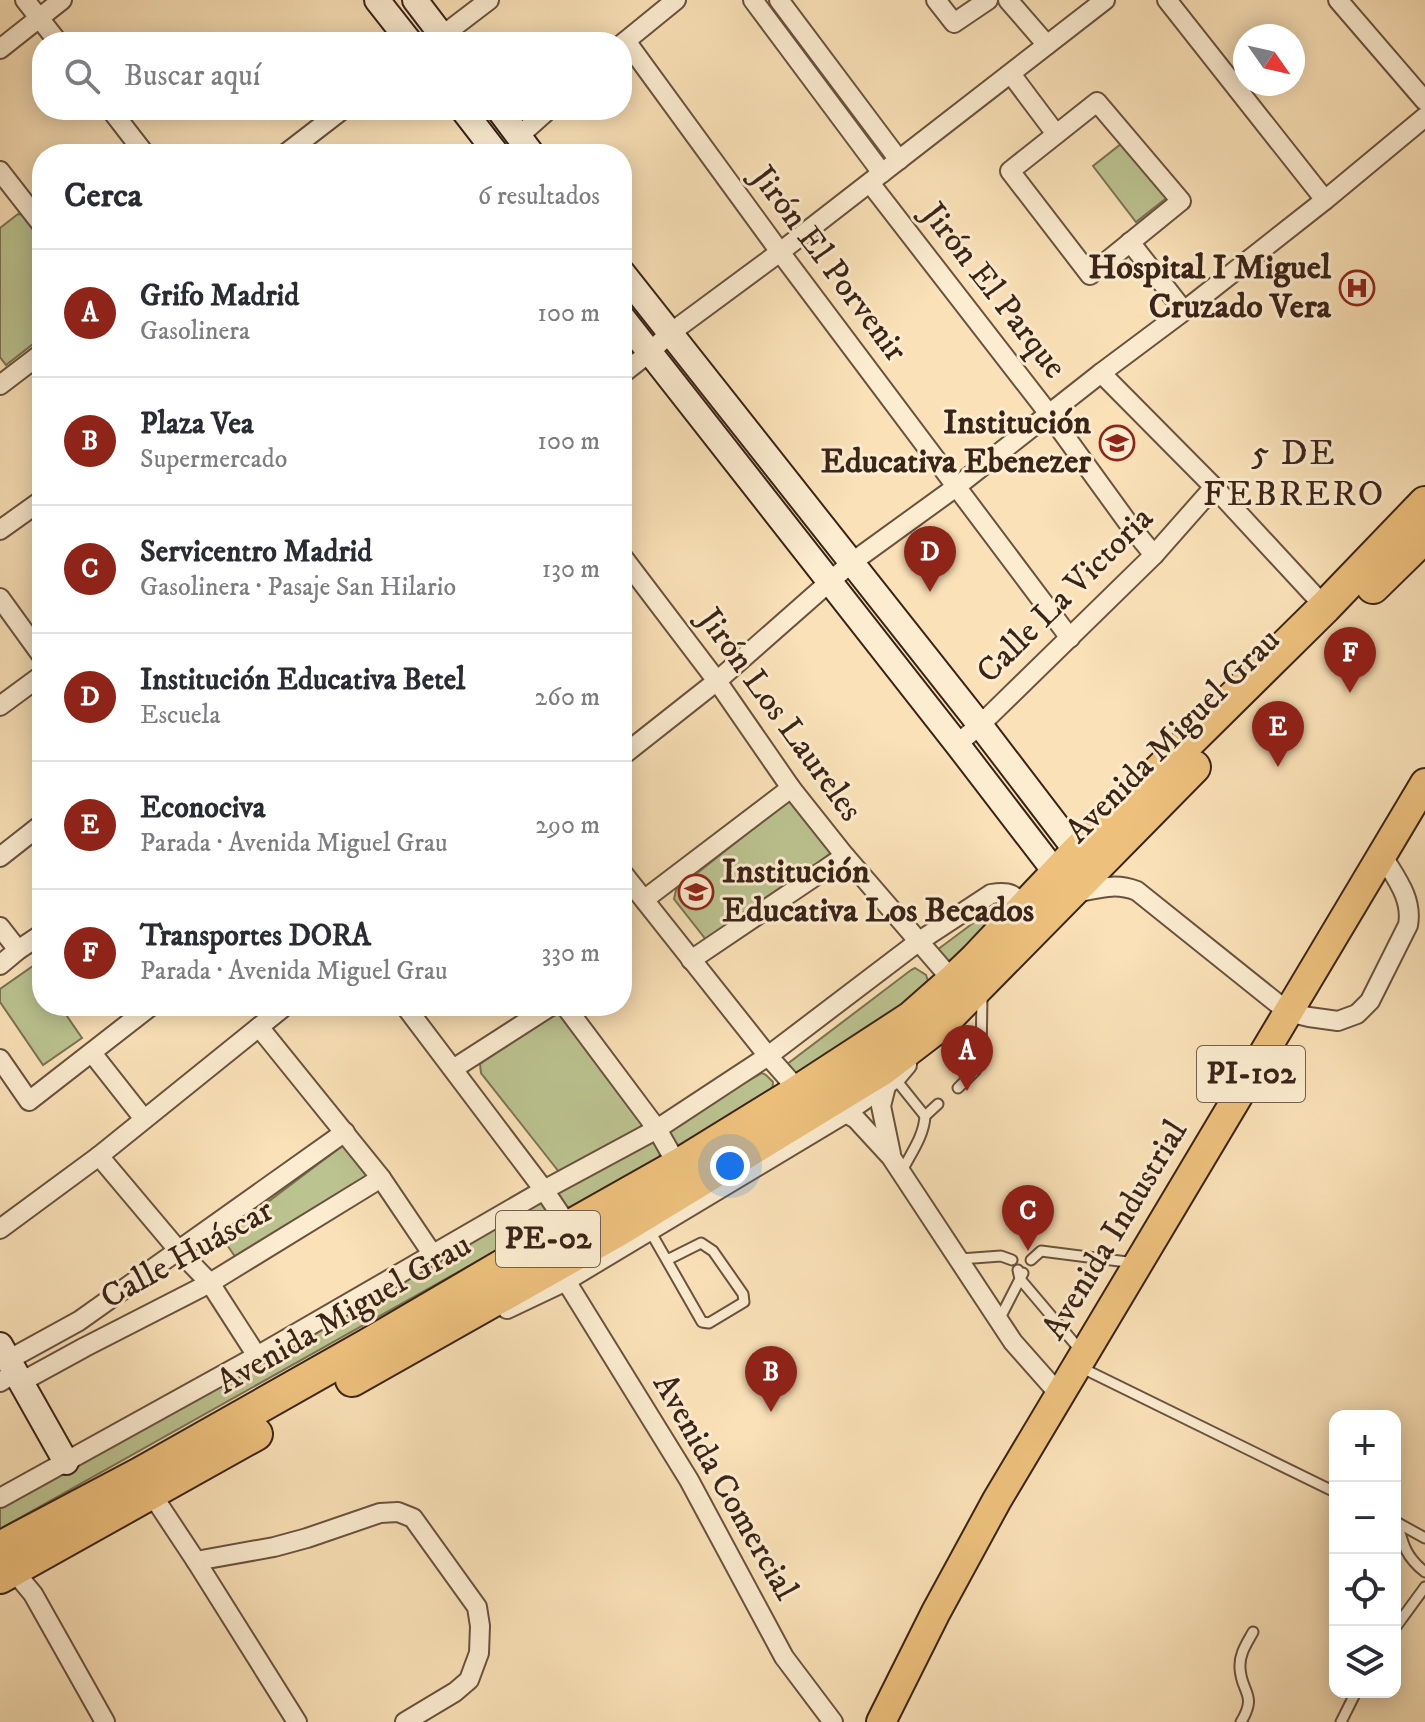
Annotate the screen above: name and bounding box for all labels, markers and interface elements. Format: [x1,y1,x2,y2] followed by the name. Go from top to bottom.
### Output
[1233,24,1305,96] north arrow
[32,32,632,120] search box
[60,54,104,98] icon: search
[124,58,261,95] text: Buscar aquí
[740,155,916,370] street label: Jirón El Porvenir
[64,175,142,217] text: Cerca
[478,180,600,213] text: 6 resultados
[911,192,1076,387] street label: Jirón El Parque
[1088,247,1332,328] place label: Hospital I Miguel Cruzado Vera
[1338,269,1376,307] hospital icon: Hospital I Miguel Cruzado Vera
[140,278,299,315] text: Grifo Madrid
[82,297,98,330] text: A
[537,297,600,330] text: 100 m
[140,315,250,348] text: Gasolinera
[821,402,1091,483] place label: Institución Educativa Ebenezer
[140,406,254,443] text: Plaza Vea
[1098,424,1136,462] school or university icon: Institución Educativa Ebenezer
[82,425,98,458] text: B
[537,425,600,458] text: 100 m
[1203,431,1385,517] district label: 5 DE FEBRERO
[140,443,287,476] text: Supermercado
[968,497,1163,692] street label: Calle La Victoria
[904,526,956,592] pin: D
[140,534,372,571] text: Servicentro Madrid
[81,553,99,586] text: C
[542,553,600,586] text: 130 m
[140,571,456,604] text: Gasolinera · Pasaje San Hilario
[687,598,871,830] street label: Jirón Los Laureles
[1057,620,1289,852] street label: Avenida Miguel Grau
[1324,627,1376,693] pin: F
[140,662,465,699] text: Institución Educativa Betel
[80,681,100,714] text: D
[535,681,600,714] text: 260 m
[140,699,220,732] text: Escuela
[1252,701,1304,767] pin: E
[140,790,266,827] text: Econociva
[81,809,99,842] text: E
[535,809,600,842] text: 290 m
[140,827,448,860] text: Parada · Avenida Miguel Grau
[722,851,1034,932] place label: Institución Educativa Los Becados
[677,873,715,911] school or university icon: Institución Educativa Los Becados
[140,918,371,955] text: Transportes DORA
[82,937,98,970] text: F
[542,937,600,970] text: 330 m
[140,955,448,988] text: Parada · Avenida Miguel Grau
[941,1025,993,1091] pin: A
[1197,1046,1305,1102] road number: PI-102
[1033,1112,1197,1347] street label: Avenida Industrial
[710,1146,750,1186] your location
[1002,1185,1054,1251] pin: C
[93,1189,281,1319] street label: Calle Huáscar
[496,1211,600,1267] road number: PE-02
[209,1224,479,1404] street label: Avenida Miguel Grau
[745,1346,797,1412] pin: B
[643,1366,807,1608] street label: Avenida Comercial
[1329,1410,1401,1698] map controls
[1329,1410,1401,1482] button: +
[1329,1482,1401,1554] button: −
[1329,1554,1401,1626] button: locate
[1329,1626,1401,1698] button: layers

